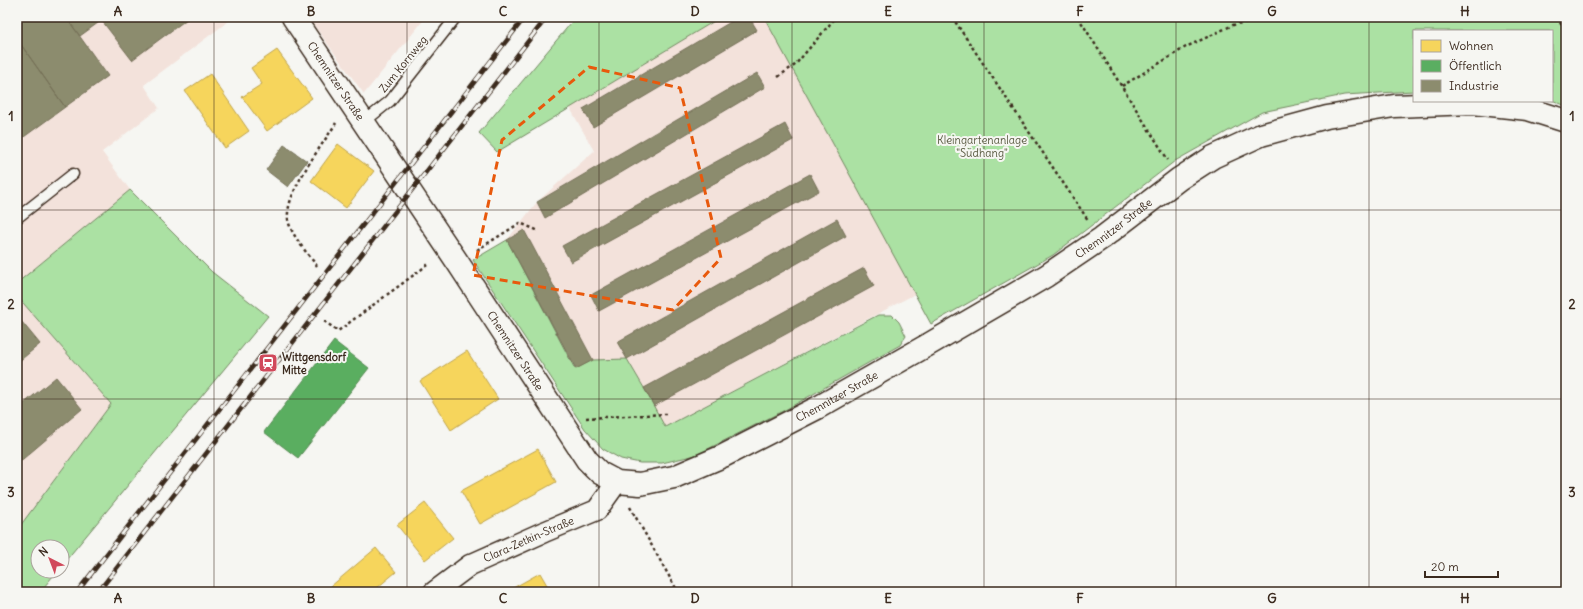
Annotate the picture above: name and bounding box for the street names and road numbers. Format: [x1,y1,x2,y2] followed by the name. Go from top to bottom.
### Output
[376,33,430,95] street label: Zum Kornweg
[304,39,367,123] street label: Chemnitzer Straße
[1072,195,1155,261] street label: Chemnitzer Straße
[484,308,547,393] street label: Chemnitzer Straße
[793,368,881,425] street label: Chemnitzer Straße
[481,513,576,565] street label: Clara-Zetkin-Straße

